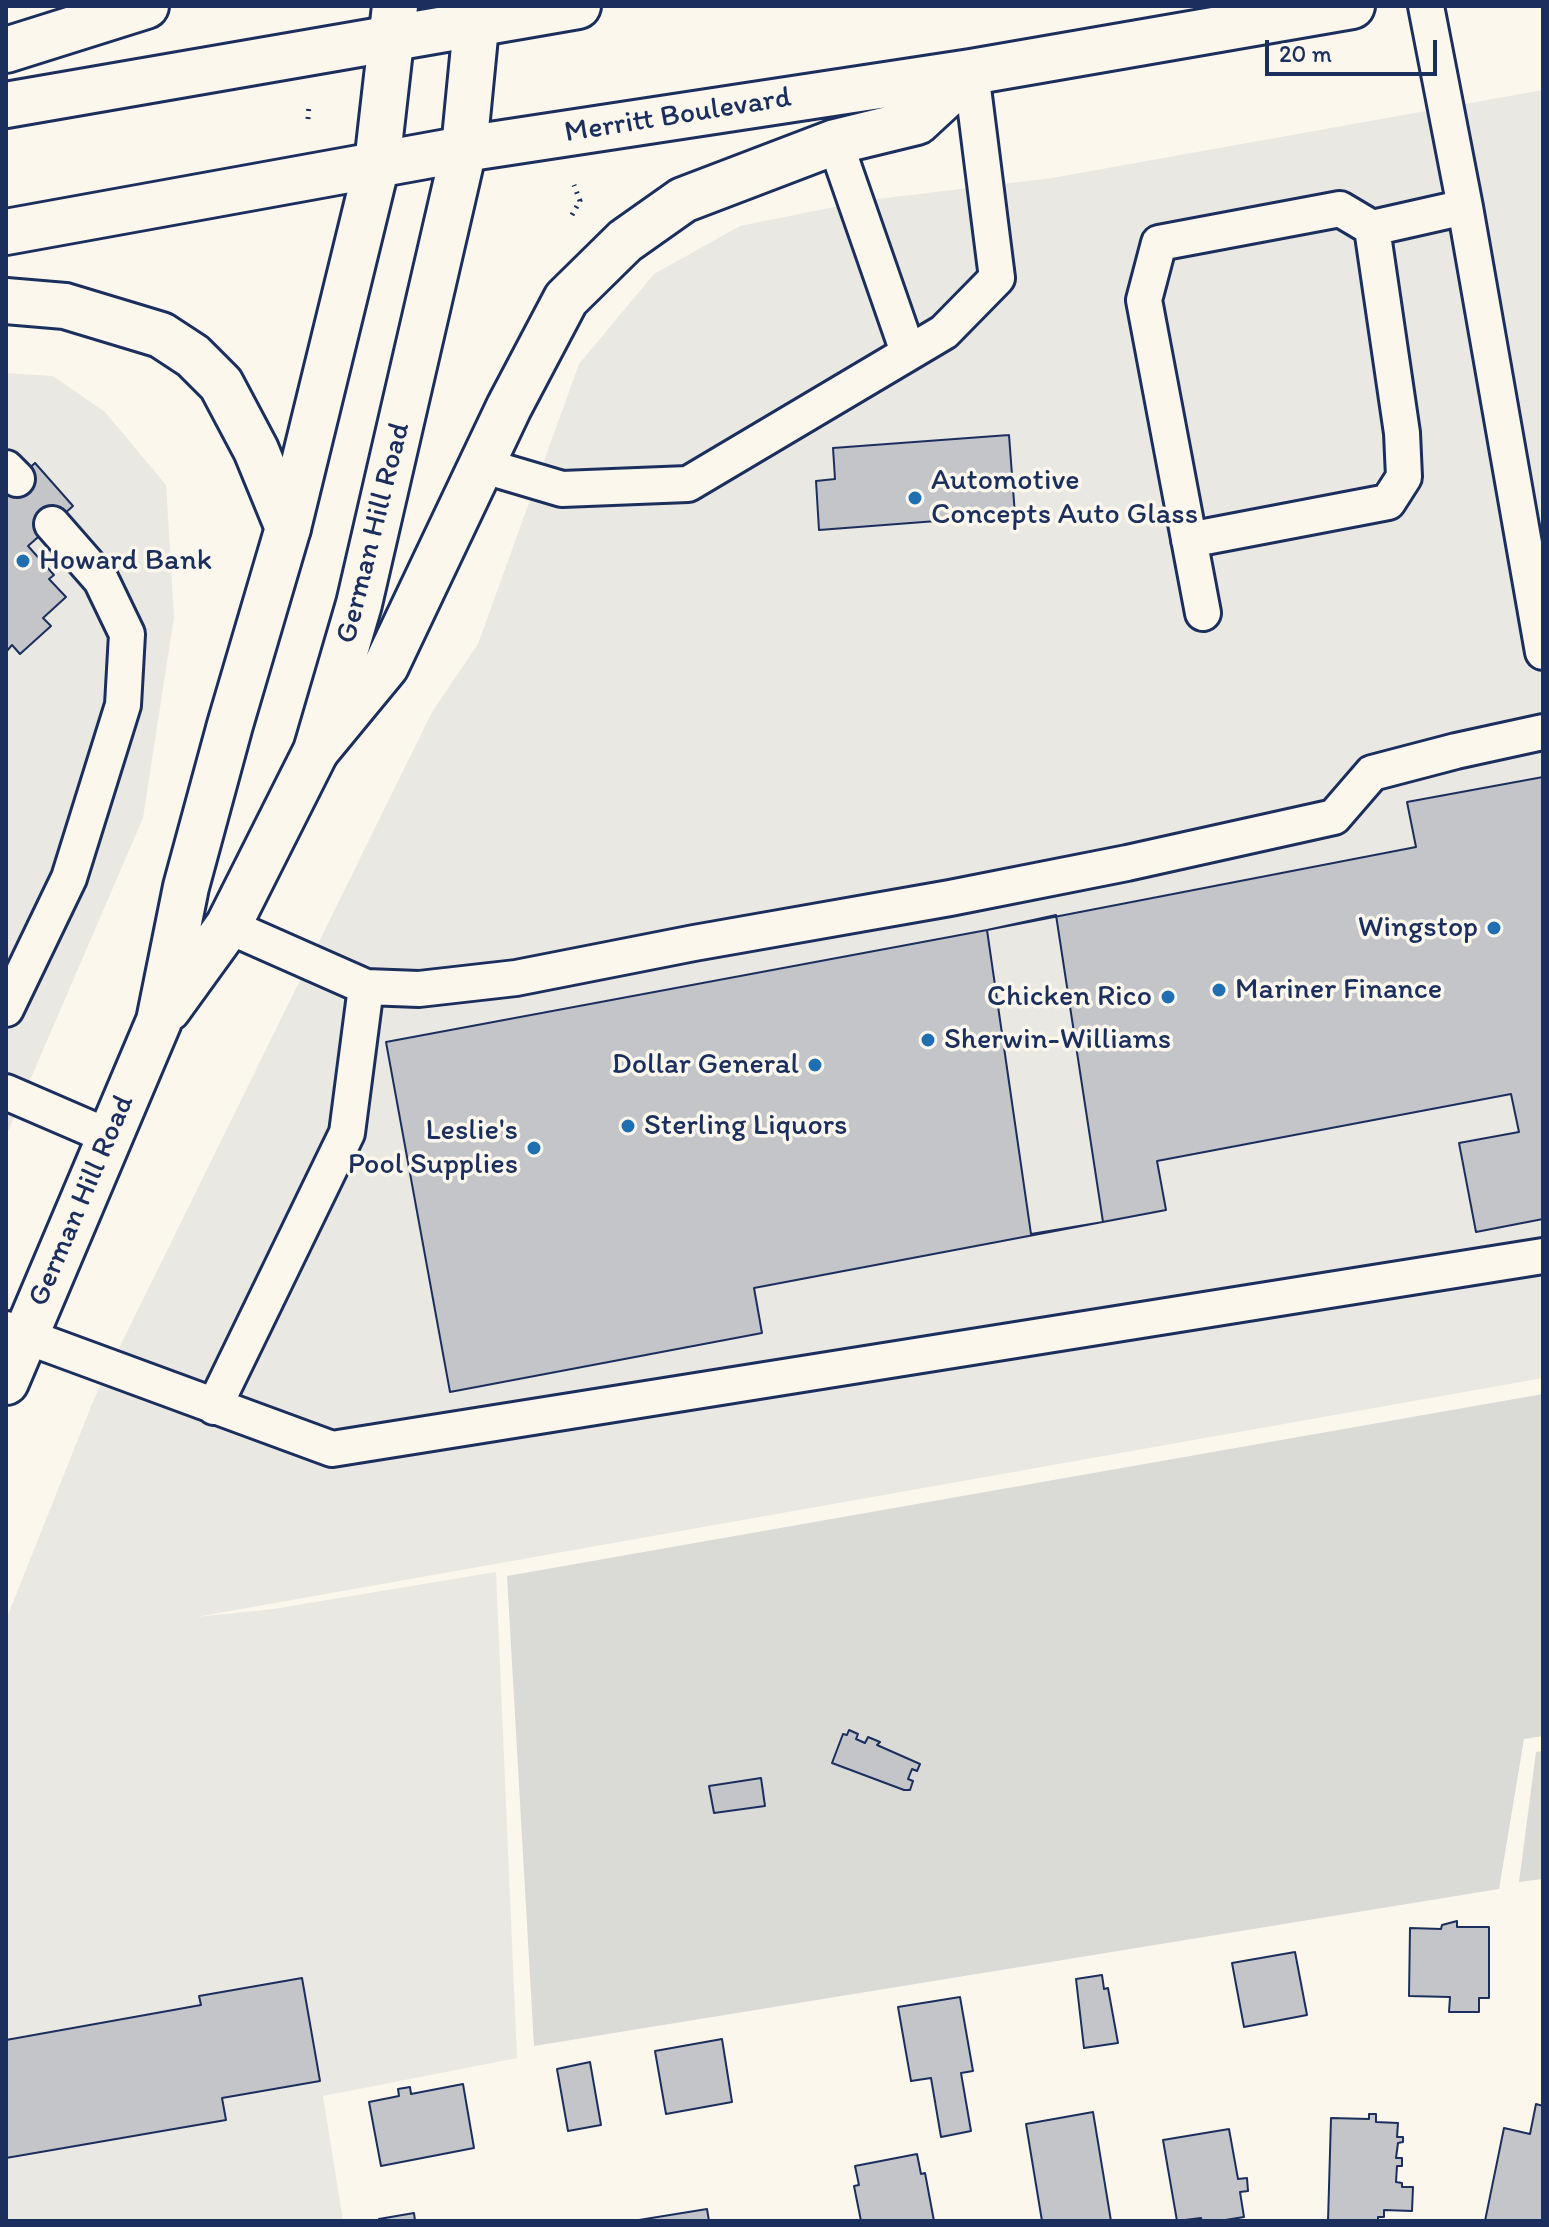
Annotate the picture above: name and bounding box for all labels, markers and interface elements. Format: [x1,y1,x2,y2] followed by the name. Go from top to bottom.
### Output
[1269,24,1441,74] scale bar
[1279,39,1332,68] text: 20 m
[562,80,794,152] street label: Merritt Boulevard
[329,419,419,647] street label: German Hill Road
[931,463,1198,534] place label: Automotive Concepts Auto Glass
[906,489,924,507] marker: Automotive Concepts Auto Glass
[39,543,212,579] place label: Howard Bank
[14,552,32,570] marker: Howard Bank
[1358,910,1478,946] place label: Wingstop
[1485,919,1503,937] marker: Wingstop
[1235,972,1442,1008] place label: Mariner Finance
[987,979,1152,1015] place label: Chicken Rico
[1210,981,1228,999] marker: Mariner Finance
[1159,988,1177,1006] marker: Chicken Rico
[944,1022,1171,1058] place label: Sherwin-Williams
[919,1031,937,1049] marker: Sherwin-Williams
[612,1047,799,1083] place label: Dollar General
[806,1056,824,1074] marker: Dollar General
[21,1090,143,1312] street label: German Hill Road
[644,1108,847,1144] place label: Sterling Liquors
[348,1113,518,1184] place label: Leslie's Pool Supplies
[619,1117,637,1135] marker: Sterling Liquors
[525,1139,543,1157] marker: Leslie's Pool Supplies

